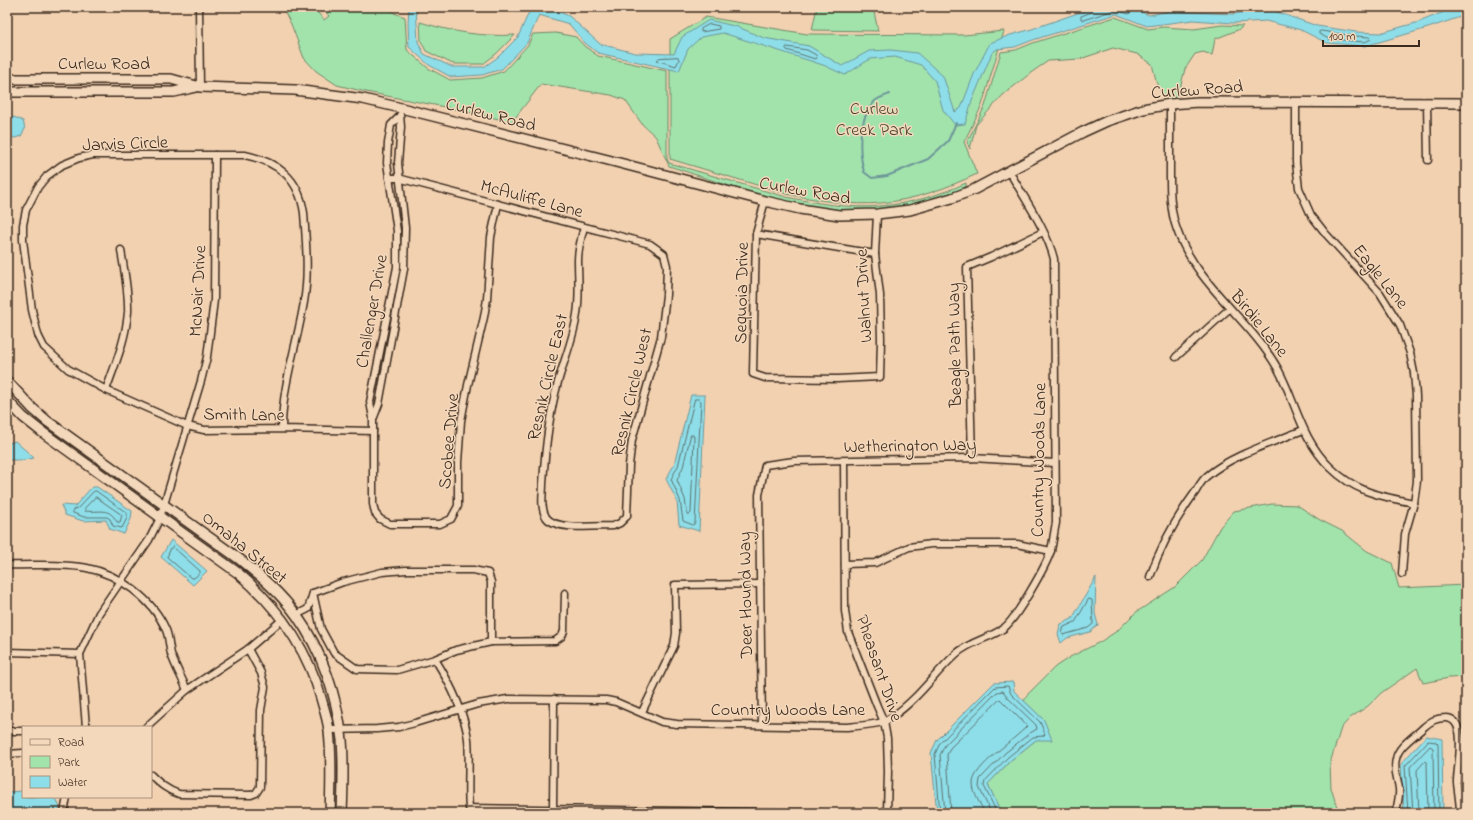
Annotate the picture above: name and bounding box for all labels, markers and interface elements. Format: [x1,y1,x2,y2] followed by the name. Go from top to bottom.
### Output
[1323,22,1419,48] scale bar
[1329,28,1356,46] text: 100 m
[58,52,150,78] street label: Curlew Road
[1150,75,1244,107] street label: Curlew Road
[443,92,538,140] street label: Curlew Road
[836,97,912,144] park label: Curlew Creek Park
[82,130,169,159] street label: Jarvis Circle
[757,171,852,213] street label: Curlew Road
[477,174,587,226] street label: McAuliffe Lane
[1344,239,1414,317] street label: Eagle Lane
[729,241,757,344] street label: Sequoia Drive
[184,244,214,338] street label: McNair Drive
[850,247,880,343] street label: Walnut Drive
[350,252,397,370] street label: Challenger Drive
[942,282,971,409] street label: Beagle Path Way
[1222,284,1294,364] street label: Birdie Lane
[522,311,576,444] street label: Resnik Circle East
[606,326,660,459] street label: Resnik Circle West
[1026,382,1054,537] street label: Country Woods Lane
[433,391,467,490] street label: Scobee Drive
[203,402,286,430] street label: Smith Lane
[843,433,977,462] street label: Wetherington Way
[195,506,292,591] street label: Omaha Street
[733,531,761,660] street label: Deer Hound Way
[848,612,909,727] street label: Pheasant Drive
[711,698,866,724] street label: Country Woods Lane
[22,726,152,798] legend
[58,734,84,752] text: Road
[58,754,80,772] text: Park
[58,774,87,792] text: Water

